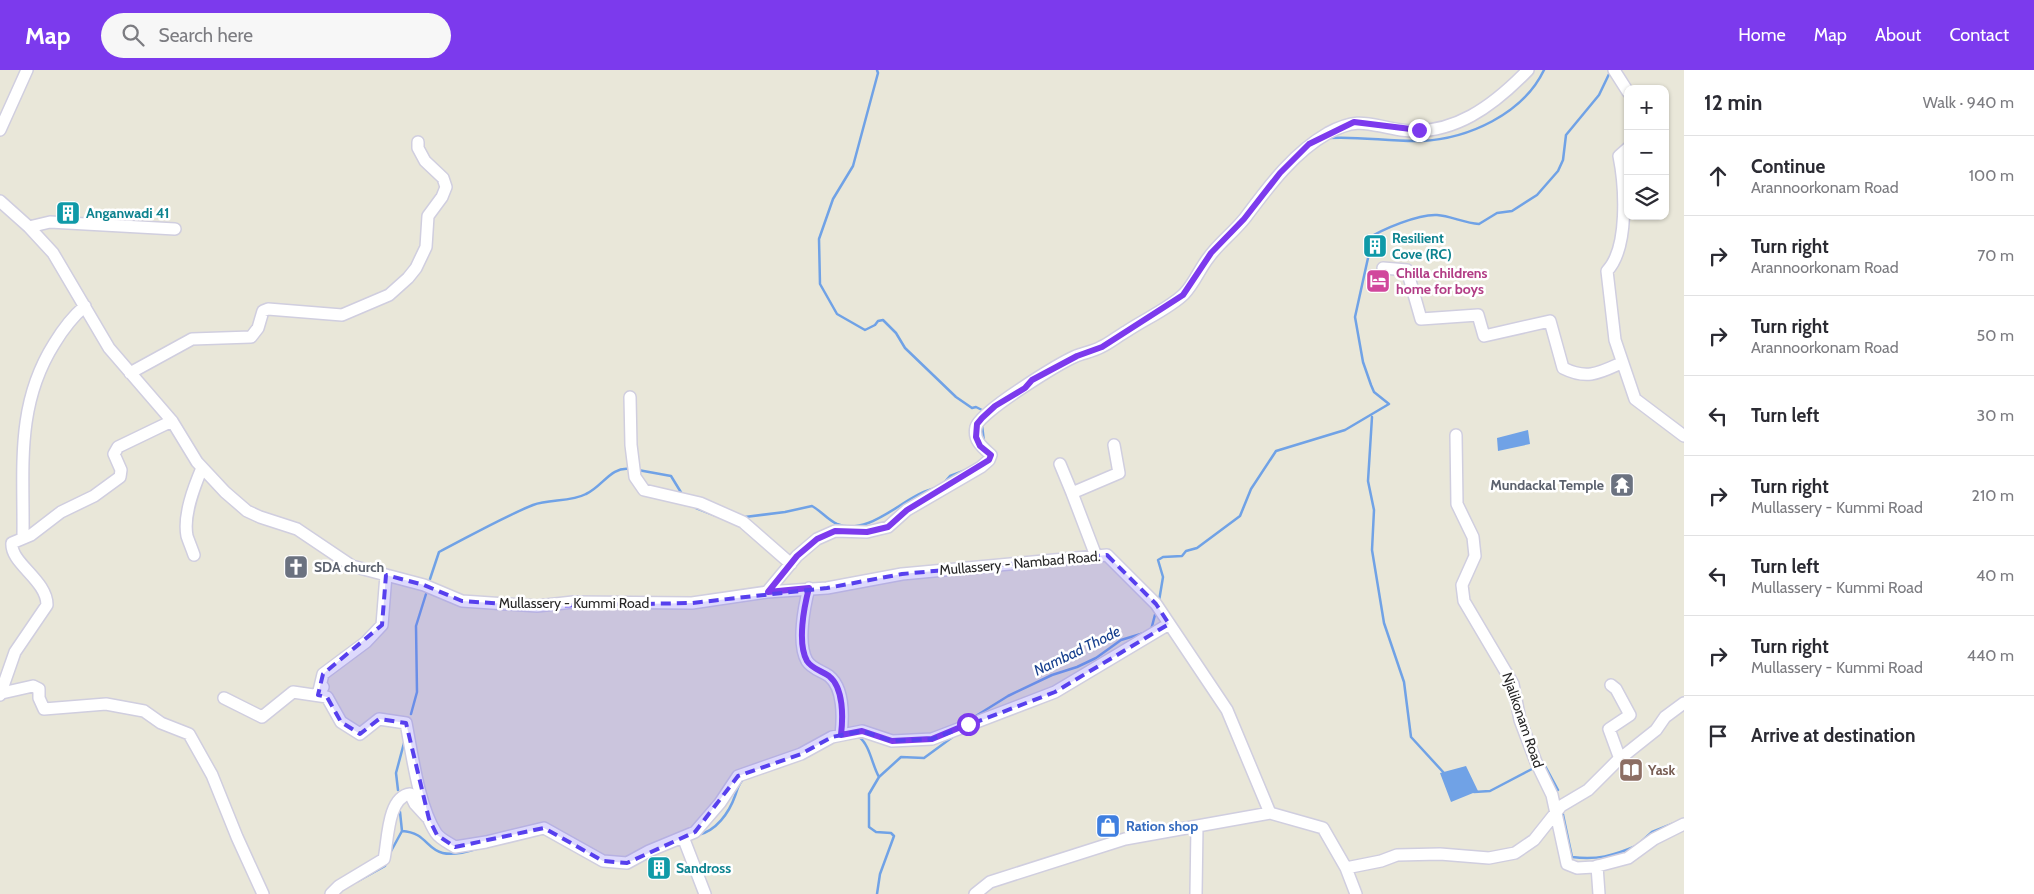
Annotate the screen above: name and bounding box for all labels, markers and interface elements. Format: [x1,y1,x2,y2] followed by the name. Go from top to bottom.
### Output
[101,13,451,58] search box
[25,21,71,50] text: Map
[119,21,147,49] icon: search
[159,24,253,47] text: Search here
[1738,24,1786,46] text: Home
[1814,24,1847,46] text: Map
[1875,24,1921,46] text: About
[1949,24,2009,46] text: Contact
[1624,85,1669,220] map controls
[1624,85,1669,130] button: +
[1704,90,1762,115] text: 12 min
[1923,93,2014,112] text: Walk · 940 m
[1408,119,1431,142] route end
[1624,130,1669,175] button: −
[1751,155,1825,178] text: Continue
[1704,162,1732,190] icon: ahead
[1969,166,2014,185] text: 100 m
[1624,175,1669,220] button: layers
[1751,178,1899,197] text: Arannoorkonam Road
[55,200,81,226] building icon: Anganwadi 41
[86,204,169,222] place label: Anganwadi 41
[1392,229,1452,263] place label: Resilient Cove (RC)
[1362,233,1388,259] building icon: Resilient Cove (RC)
[1751,235,1829,258] text: Turn right
[1704,242,1732,270] icon: right
[1977,246,2014,265] text: 70 m
[1751,258,1899,277] text: Arannoorkonam Road
[1396,264,1488,298] place label: Chilla childrens home for boys
[1365,268,1391,294] hotel icon: Chilla childrens home for boys
[1751,315,1829,338] text: Turn right
[1704,322,1732,350] icon: right
[1977,326,2014,345] text: 50 m
[1751,338,1899,357] text: Arannoorkonam Road
[1704,402,1732,430] icon: left
[1751,404,1819,427] text: Turn left
[1977,406,2014,425] text: 30 m
[1609,472,1635,498] temple icon: Mundackal Temple
[1751,475,1829,498] text: Turn right
[1490,476,1604,494] place label: Mundackal Temple
[1704,482,1732,510] icon: right
[1972,486,2014,505] text: 210 m
[1751,498,1923,517] text: Mullassery - Kummi Road
[939,547,1101,579] street label: Mullassery - Nambad Road.
[283,554,309,580] church icon: SDA church
[1751,555,1819,578] text: Turn left
[314,558,384,576] place label: SDA church
[1704,562,1732,590] icon: left
[1976,566,2014,585] text: 40 m
[1751,578,1923,597] text: Mullassery - Kummi Road
[499,594,649,612] street label: Mullassery - Kummi Road
[1031,622,1123,680] water label: Nambad Thode
[1751,635,1829,658] text: Turn right
[1704,642,1732,670] icon: right
[1967,646,2014,665] text: 440 m
[1751,658,1923,677] text: Mullassery - Kummi Road
[1498,670,1548,770] street label: Njalikonam Road
[957,713,980,736] route start
[1704,722,1732,750] icon: arrive
[1751,724,1915,747] text: Arrive at destination
[1618,757,1644,783] library icon: Yask
[1647,761,1676,779] place label: Yask
[1095,813,1121,839] shop icon: Ration shop
[1126,817,1198,835] place label: Ration shop
[646,855,672,881] building icon: Sandross
[676,859,731,877] place label: Sandross

